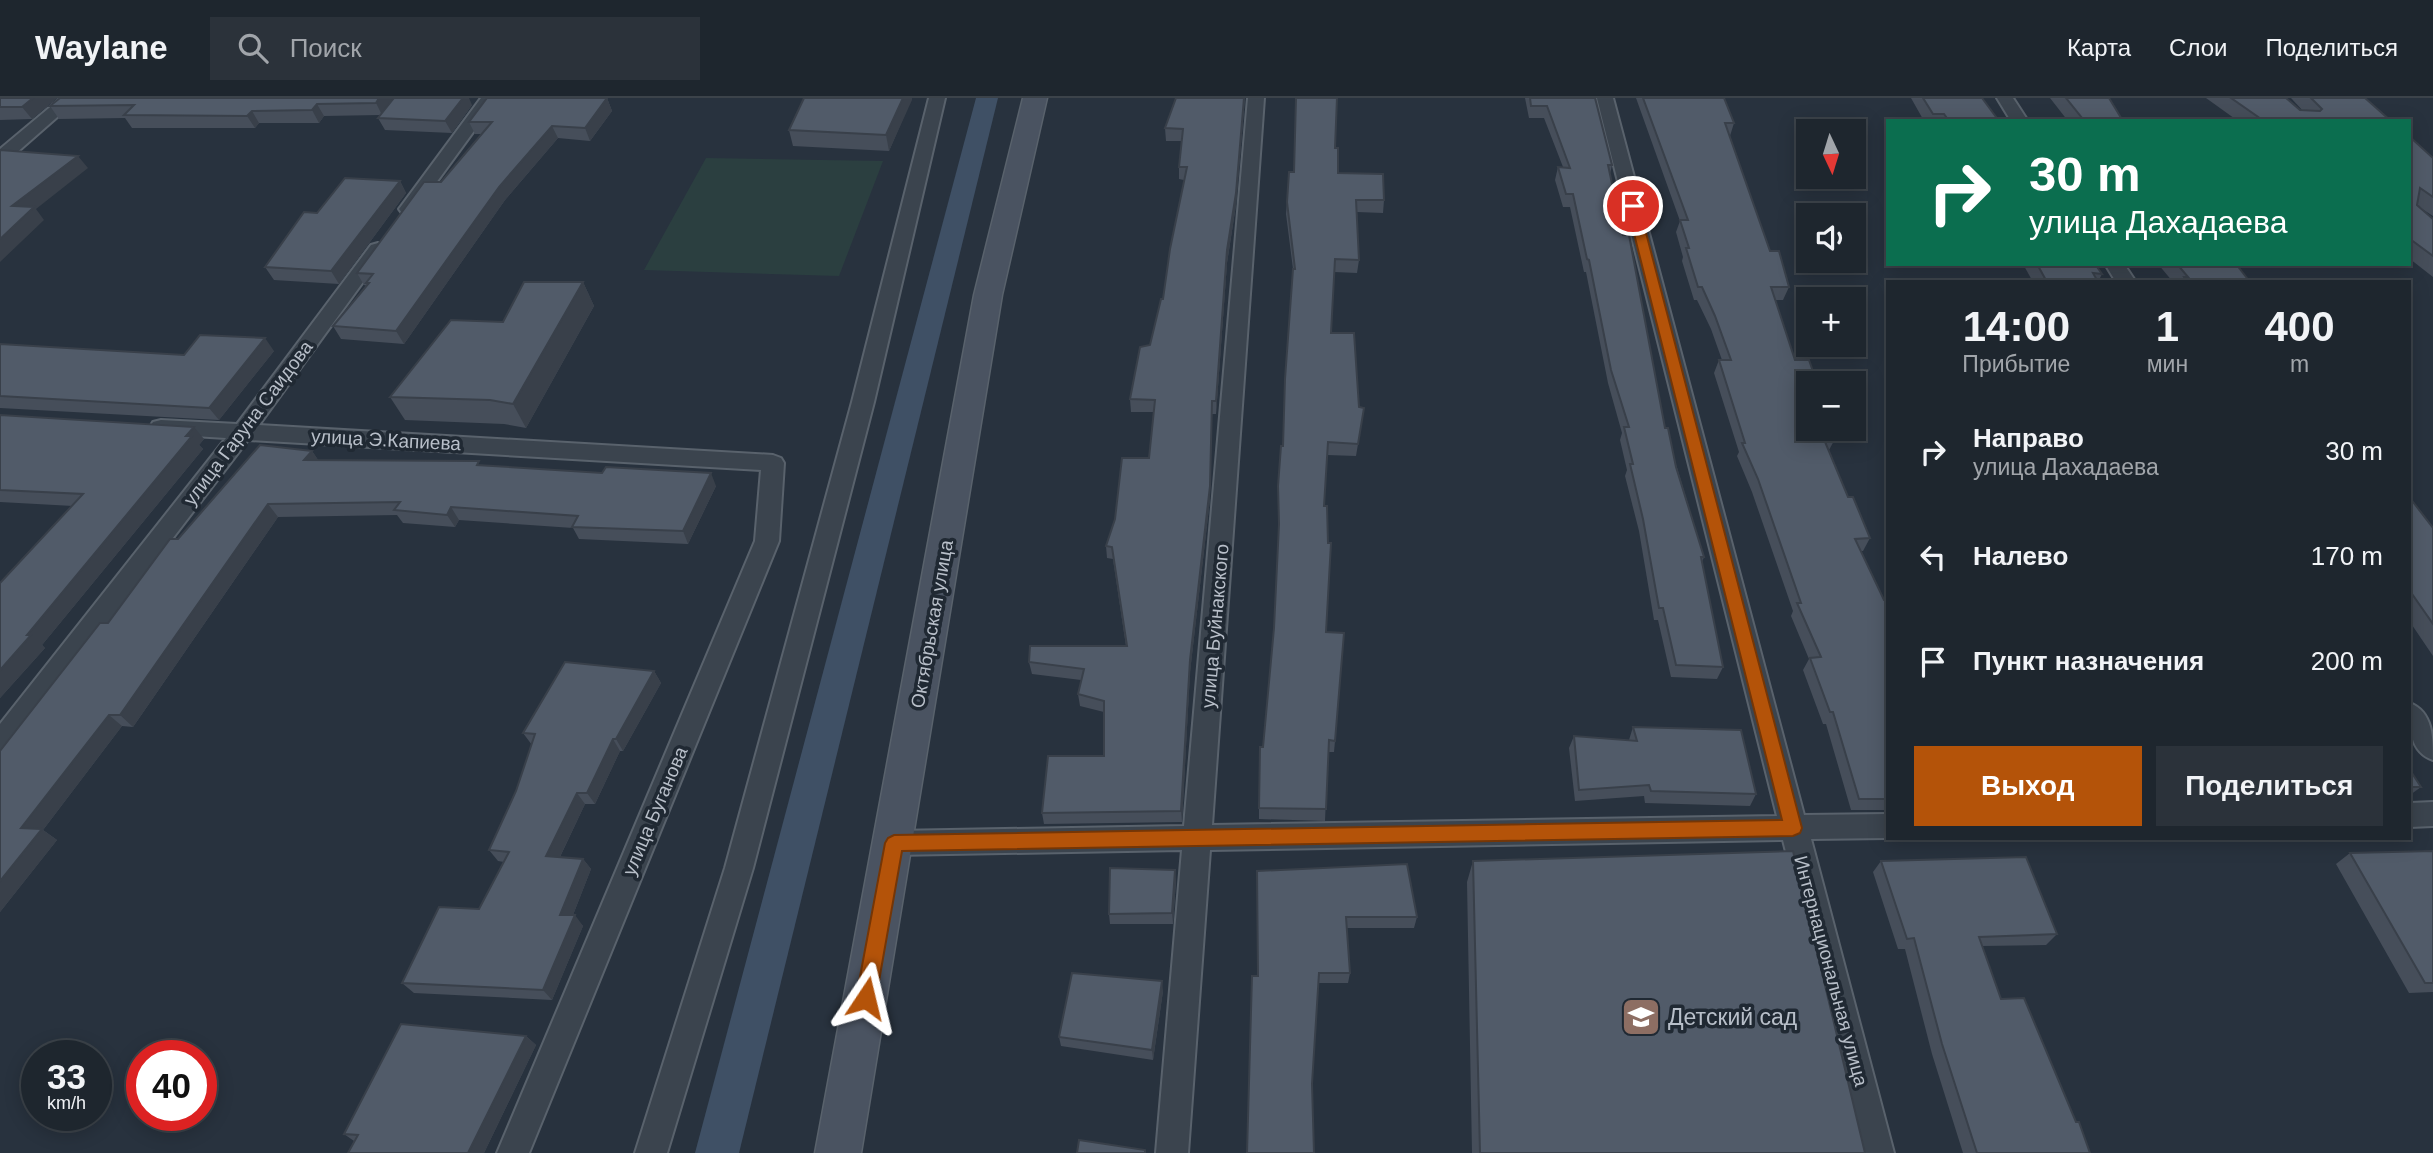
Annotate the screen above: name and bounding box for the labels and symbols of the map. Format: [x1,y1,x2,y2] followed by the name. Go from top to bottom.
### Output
[1796,119,1866,189] north arrow
[1603,176,1663,236] pin
[179,336,317,509] street label: улица Гаруна Саидова
[311,426,462,454] street label: улица Э.Капиева
[907,538,957,710] street label: Октябрьская улица
[1197,543,1233,709] street label: улица Буйнакского
[618,743,692,878] street label: улица Буганова
[1790,853,1872,1089] street label: Интернациональная улица
[829,961,903,1035] position arrow
[1620,996,1662,1038] school or university icon: Детский сад
[1668,1004,1798,1030] place label: Детский сад
[126,1040,217,1131] speed limit sign: 40

